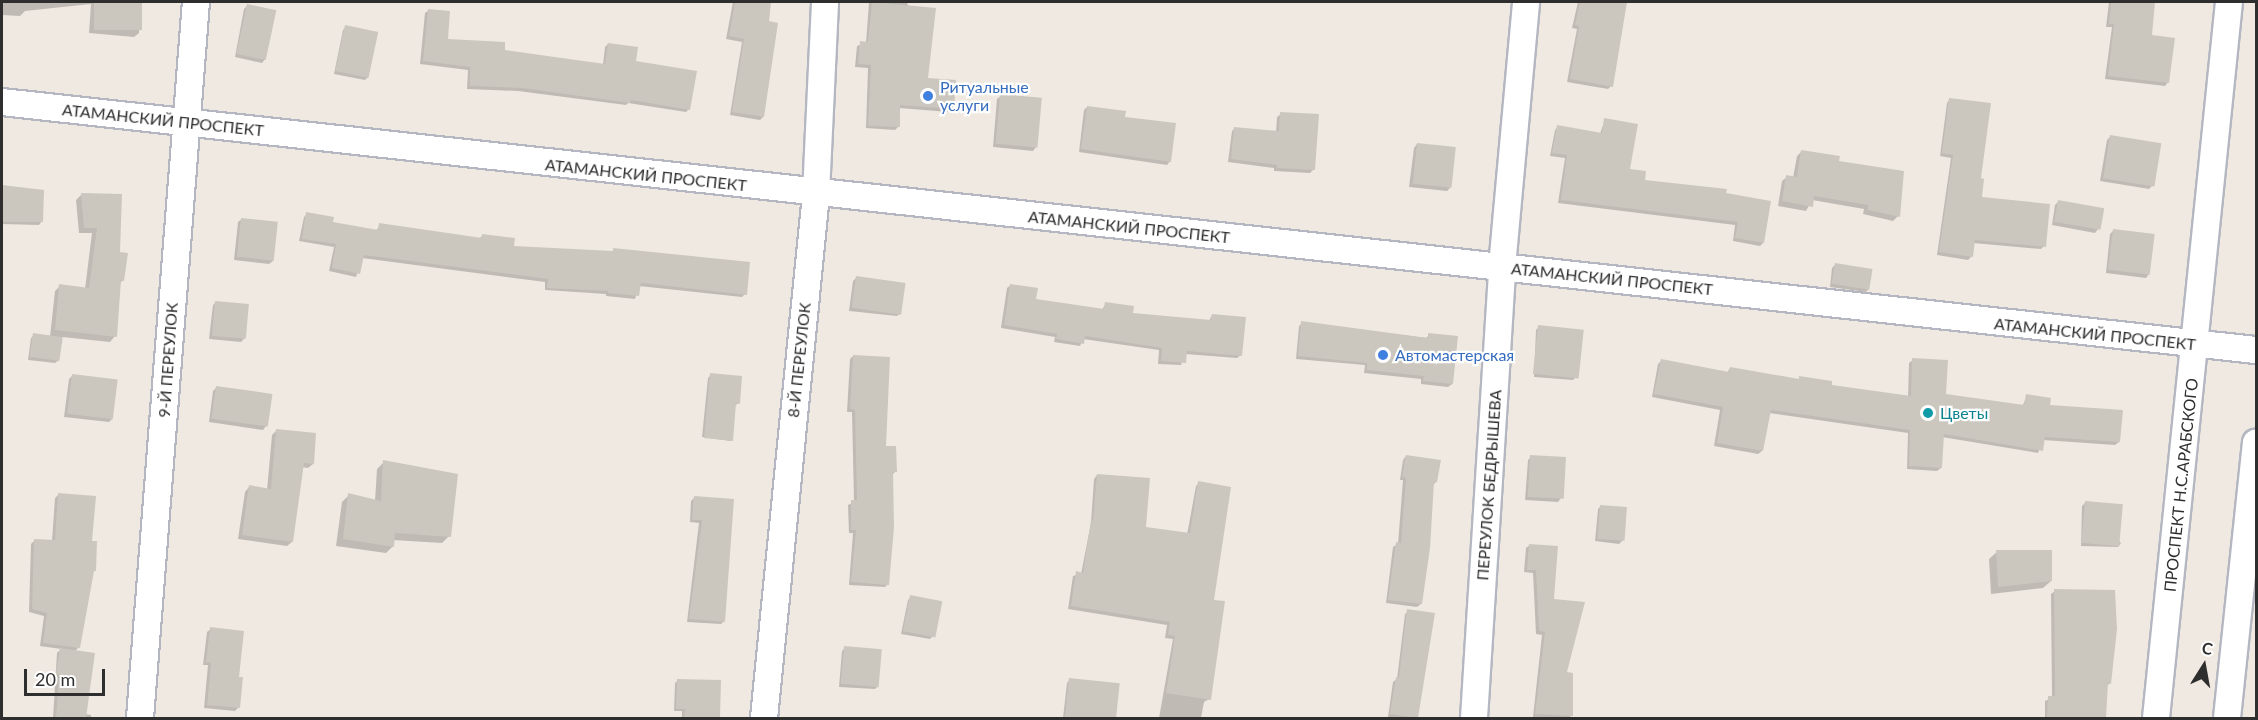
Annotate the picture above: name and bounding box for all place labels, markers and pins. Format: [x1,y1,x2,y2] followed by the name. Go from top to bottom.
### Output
[940,77,1029,115] place label: Ритуальные услуги
[921,89,935,103] marker: Ритуальные услуги
[1395,345,1514,365] place label: Автомастерская
[1376,348,1390,362] marker: Автомастерская
[1940,403,1988,423] place label: Цветы
[1921,406,1935,420] marker: Цветы

